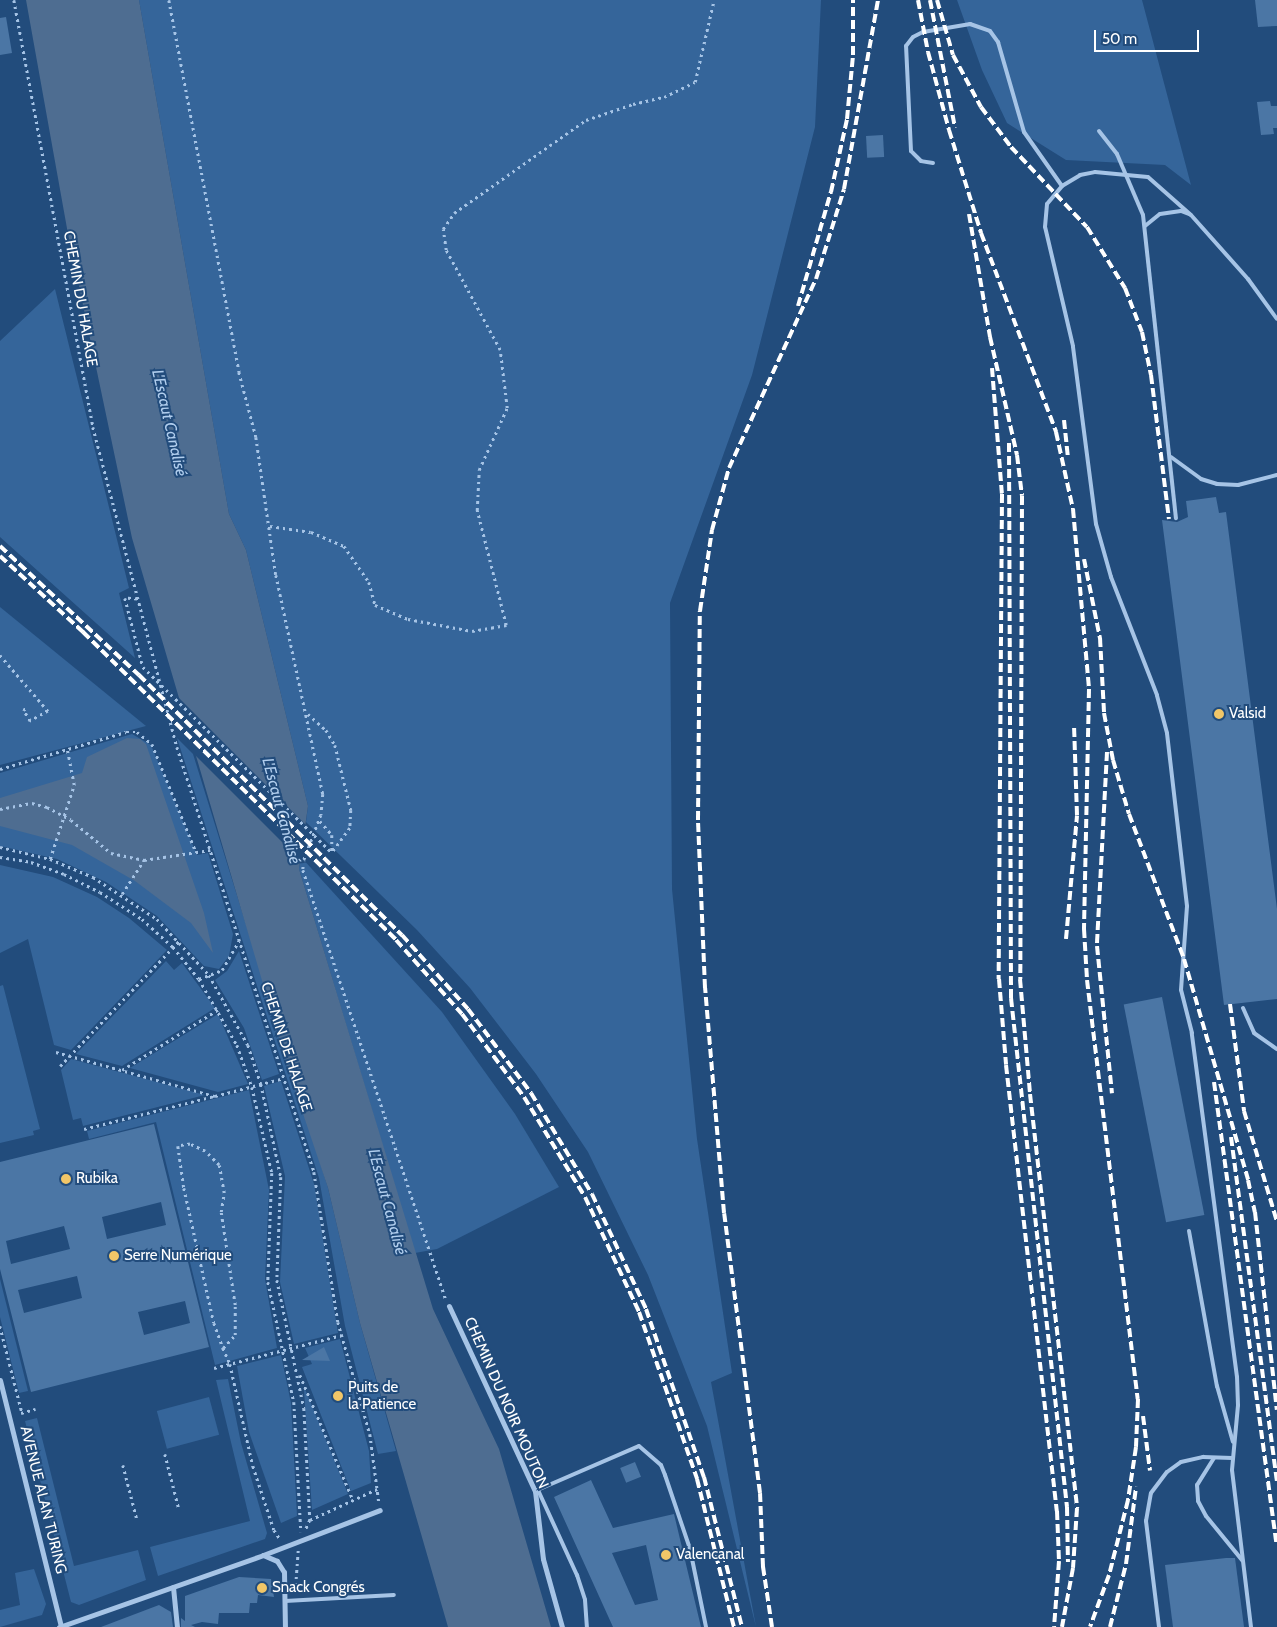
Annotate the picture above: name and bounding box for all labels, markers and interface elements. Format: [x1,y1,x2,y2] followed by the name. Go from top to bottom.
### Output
[1097,20,1202,52] scale bar
[1102,30,1137,48] text: 50 m
[59,230,101,368] street label: CHEMIN DU HALAGE
[147,368,191,478] water label: L'Escaut Canalisé
[1229,705,1266,723] place label: Valsid
[1213,708,1225,720] marker: Valsid
[258,756,304,866] water label: L'Escaut Canalisé
[257,980,315,1114] street label: CHEMIN DE HALAGE
[364,1147,410,1257] water label: L'Escaut Canalisé
[76,1170,118,1188] place label: Rubika
[60,1173,72,1185] marker: Rubika
[124,1247,232,1265] place label: Serre Numérique
[108,1250,120,1262] marker: Serre Numérique
[460,1314,552,1492] street label: CHEMIN DU NOIR MOUTON
[348,1378,416,1413] place label: Puits de la Patience
[332,1390,344,1402] marker: Puits de la Patience
[16,1424,70,1576] street label: AVENUE ALAN TURING
[676,1546,744,1564] place label: Valencanal
[660,1549,672,1561] marker: Valencanal
[272,1579,365,1597] place label: Snack Congrés
[256,1582,268,1594] marker: Snack Congrés

